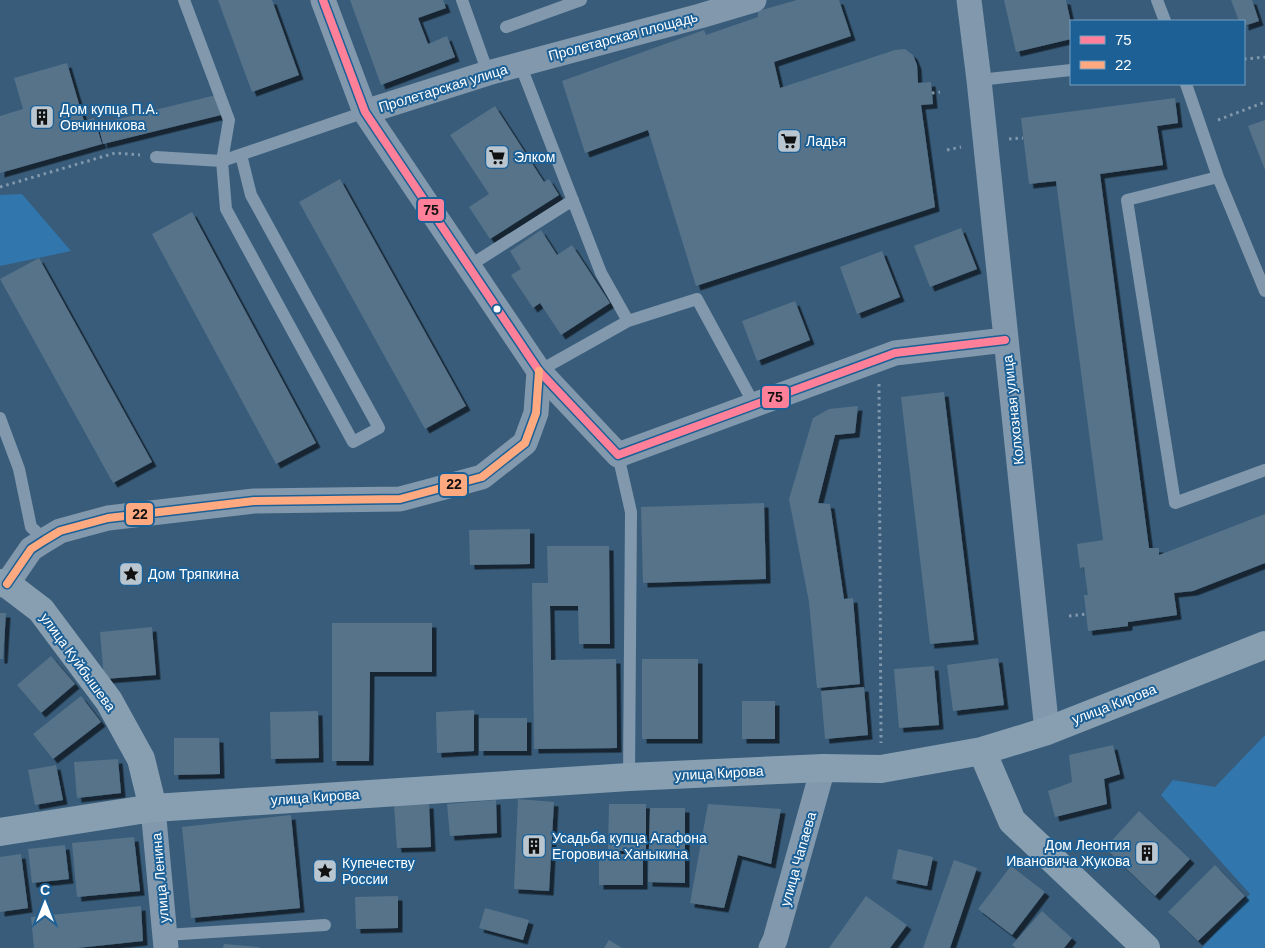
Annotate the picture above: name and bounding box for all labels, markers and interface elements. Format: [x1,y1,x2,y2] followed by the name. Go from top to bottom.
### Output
[547,8,699,64] street label: Пролетарская площадь
[1070,20,1245,85] legend
[1115,31,1132,48] text: 75
[1115,56,1132,73] text: 22
[377,61,510,115] street label: Пролетарская улица
[60,101,159,133] place label: Дом купца П.А. Овчинникова
[29,104,55,130] building icon: Дом купца П.А. Овчинникова
[776,128,802,154] supermarket icon: Ладья
[806,133,846,149] place label: Ладья
[484,144,510,170] supermarket icon: Элком
[514,149,555,165] place label: Элком
[417,198,445,222] line badge: 75
[423,202,439,218] text: 75
[492,304,502,314] unlabelled marker
[999,354,1027,466] street label: Колхозная улица
[761,385,790,409] line badge: 75
[767,389,783,405] text: 75
[439,473,468,497] line badge: 22
[446,476,462,492] text: 22
[125,502,154,526] line badge: 22
[132,506,148,522] text: 22
[118,561,144,587] place icon: Дом Тряпкина
[148,566,239,582] place label: Дом Тряпкина
[37,610,119,714] street label: улица Куйбышева
[1070,681,1159,727] street label: улица Кирова
[674,763,764,783] street label: улица Кирова
[270,786,360,808] street label: улица Кирова
[777,810,819,908] street label: улица Чапаева
[552,830,707,862] place label: Усадьба купца Агафона Егоровича Ханыкина
[148,832,172,924] street label: улица Ленина
[521,833,547,859] building icon: Усадьба купца Агафона Егоровича Ханыкина
[1006,837,1130,869] place label: Дом Леонтия Ивановича Жукова
[1134,840,1160,866] building icon: Дом Леонтия Ивановича Жукова
[342,855,415,887] place label: Купечеству России
[312,858,338,884] place icon: Купечеству России
[20,878,70,928] north arrow
[40,882,50,898] text: С

